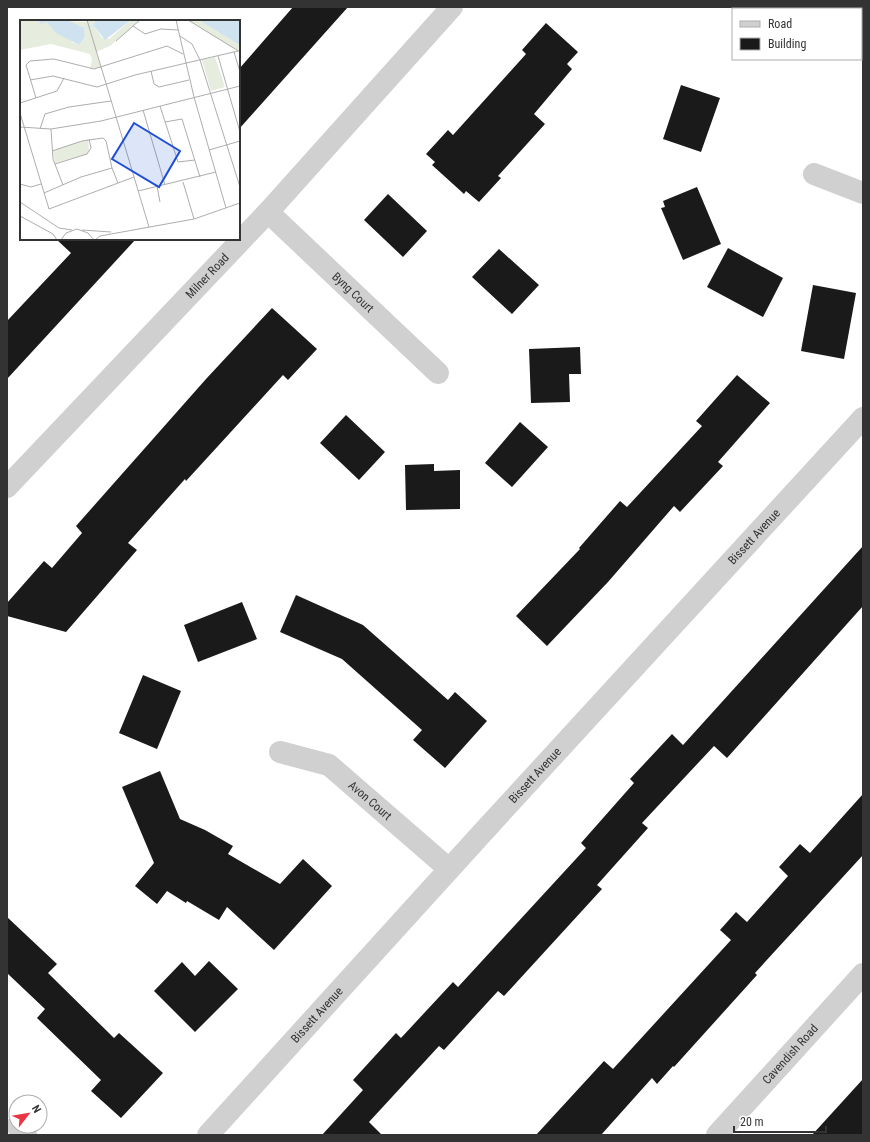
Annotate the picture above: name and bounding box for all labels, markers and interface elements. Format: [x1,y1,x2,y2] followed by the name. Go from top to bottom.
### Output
[732,8,862,60] legend
[768,17,792,31] text: Road
[20,20,240,240] inset map
[768,37,806,51] text: Building
[183,251,232,301] street label: Milner Road
[329,269,377,316] street label: Byng Court
[725,506,783,567] street label: Bissett Avenue
[506,745,564,806] street label: Bissett Avenue
[346,778,395,823] street label: Avon Court
[288,984,346,1046] street label: Bissett Avenue
[760,1021,821,1087] street label: Cavendish Road
[8,1094,48,1134] north arrow
[29,1103,44,1116] text: N
[734,1108,826,1134] scale bar
[740,1115,764,1129] text: 20 m

